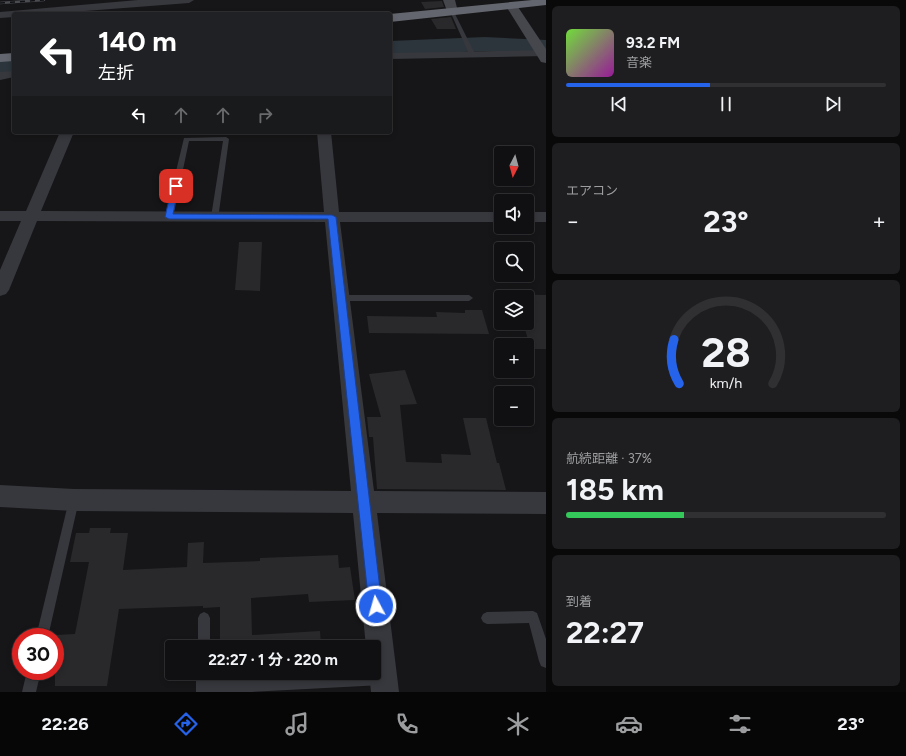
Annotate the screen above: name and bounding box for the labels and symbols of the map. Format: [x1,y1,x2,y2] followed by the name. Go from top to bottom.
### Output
[494,146,534,186] north arrow
[159,169,193,203] pin
[355,585,397,627] position arrow
[12,628,64,680] speed limit sign: 30

